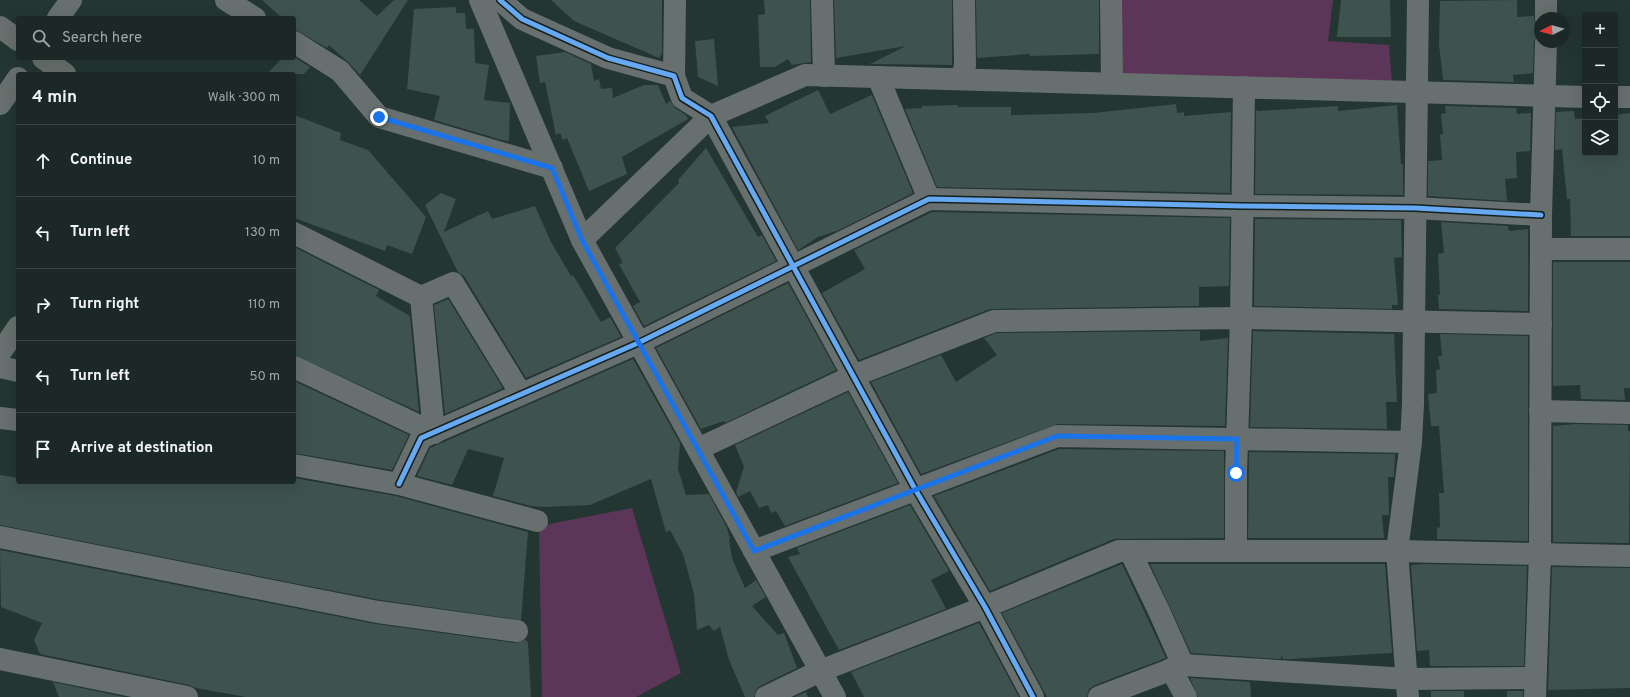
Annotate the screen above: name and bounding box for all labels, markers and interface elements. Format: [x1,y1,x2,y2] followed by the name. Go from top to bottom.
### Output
[1534,12,1570,48] north arrow
[1582,12,1618,156] map controls
[1582,12,1618,48] button: +
[16,16,296,60] search box
[30,27,52,49] icon: search
[62,29,142,48] text: Search here
[1582,48,1618,84] button: −
[1582,84,1618,120] button: locate
[32,87,77,109] text: 4 min
[208,90,280,106] text: Walk · 300 m
[370,108,388,126] route end
[1582,120,1618,156] button: layers
[32,150,54,172] icon: ahead
[70,151,132,170] text: Continue
[253,153,280,169] text: 10 m
[32,222,54,244] icon: left
[70,223,130,242] text: Turn left
[245,225,280,241] text: 130 m
[32,294,54,316] icon: right
[70,295,139,314] text: Turn right
[248,297,280,313] text: 110 m
[32,366,54,388] icon: left
[70,367,130,386] text: Turn left
[250,369,280,385] text: 50 m
[32,438,54,460] icon: arrive
[70,439,213,458] text: Arrive at destination
[1227,464,1245,482] route start

